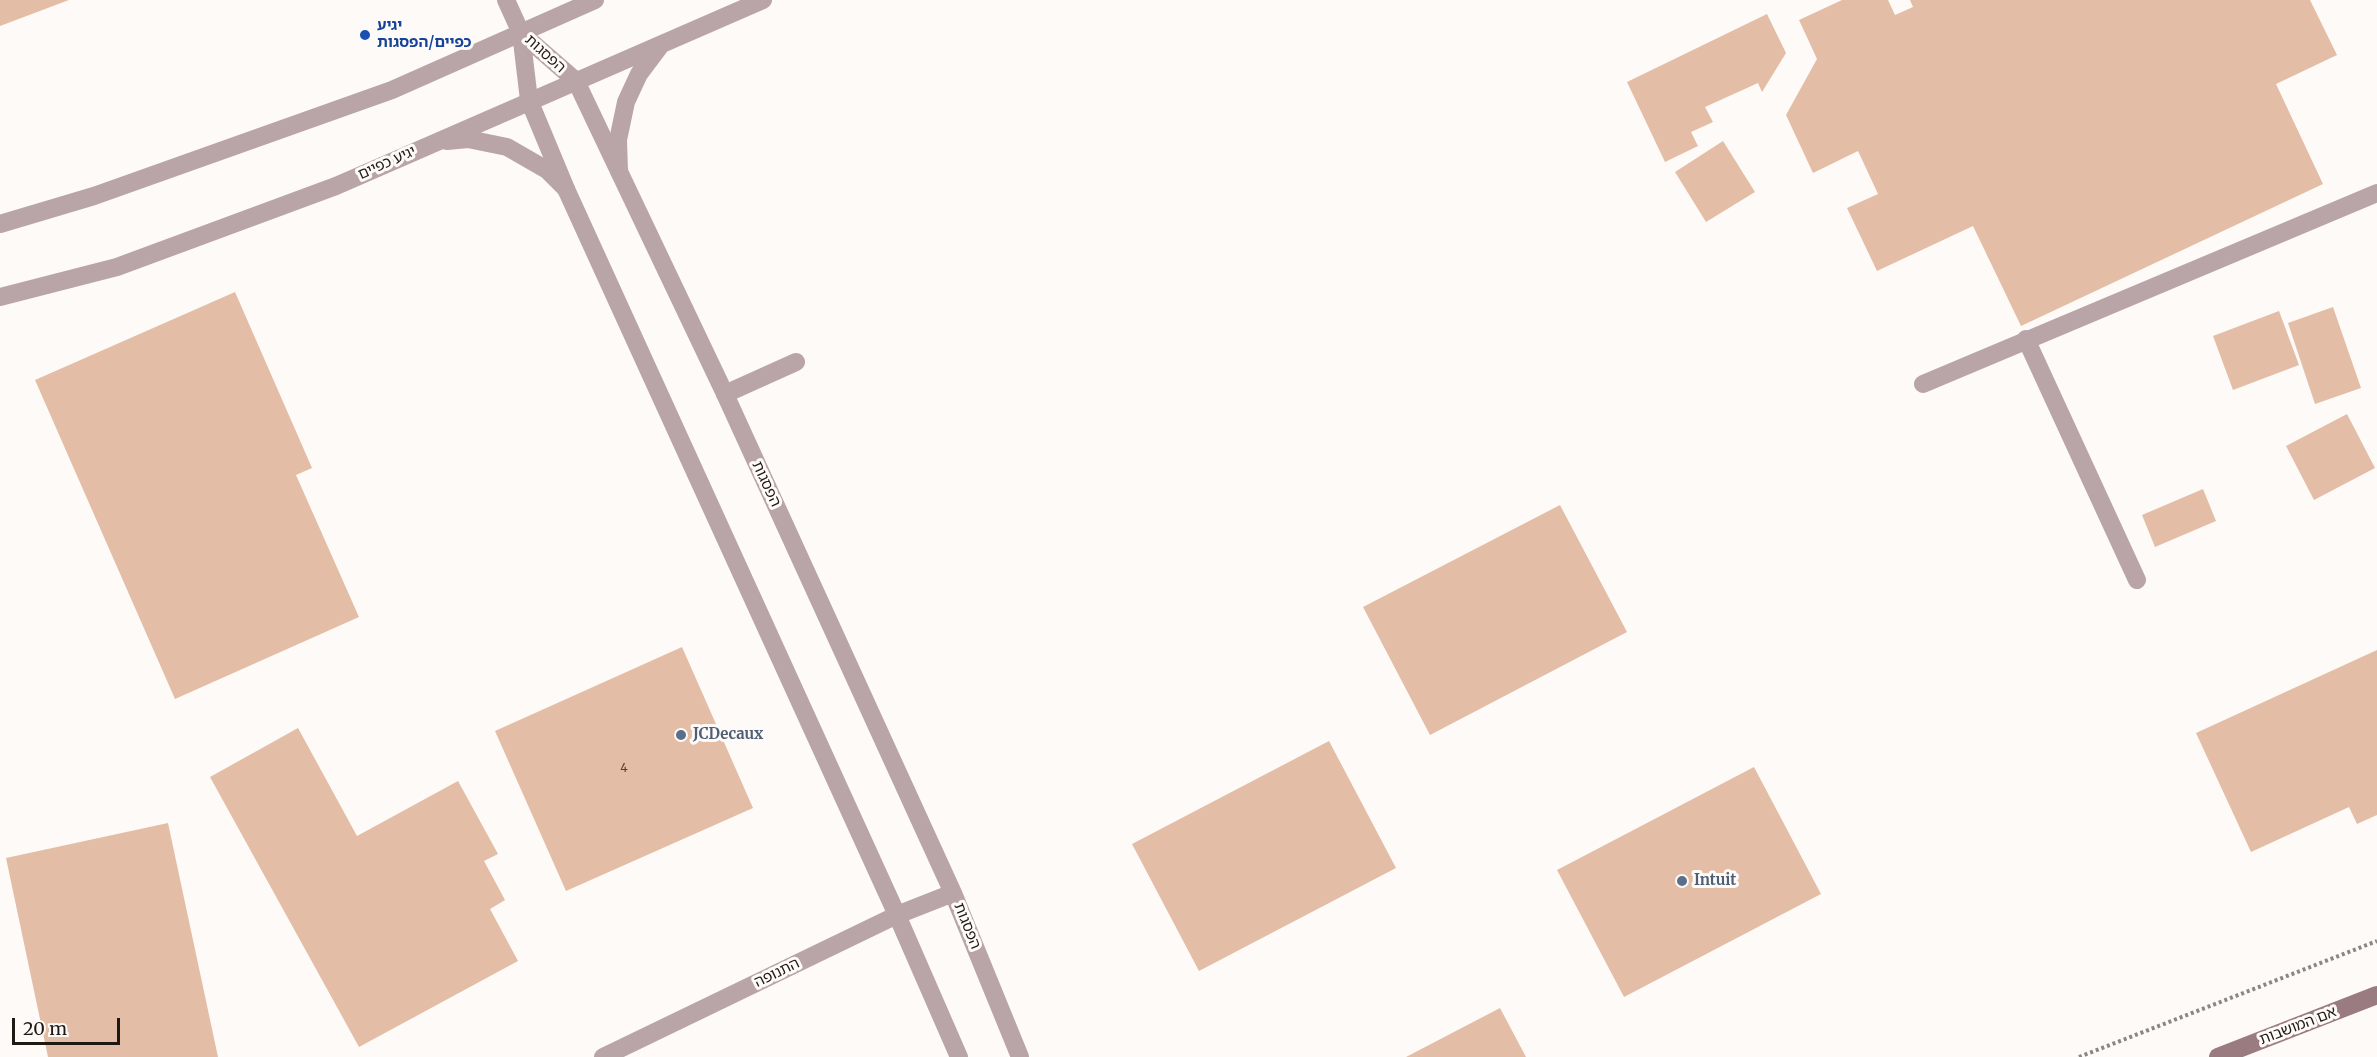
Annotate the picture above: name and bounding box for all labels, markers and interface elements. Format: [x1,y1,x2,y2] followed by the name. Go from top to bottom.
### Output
[377,17,471,52] place label: יגיע כפיים/הפסגות
[358,28,372,42] marker: יגיע כפיים/הפסגות
[521,31,569,77] street label: הפסגות
[355,142,419,184] street label: יגיע כפיים
[748,458,784,510] street label: הפסגות
[693,726,763,744] place label: JCDecaux
[674,728,688,742] marker: JCDecaux
[620,762,628,776] house number: 4
[1694,872,1736,890] place label: Intuit
[1675,874,1689,888] marker: Intuit
[950,900,984,952] street label: הפסגות
[751,954,803,992] street label: התנופה
[2257,1003,2339,1049] street label: אם המושבות
[15,1006,123,1044] scale bar
[23,1017,67,1040] text: 20 m

